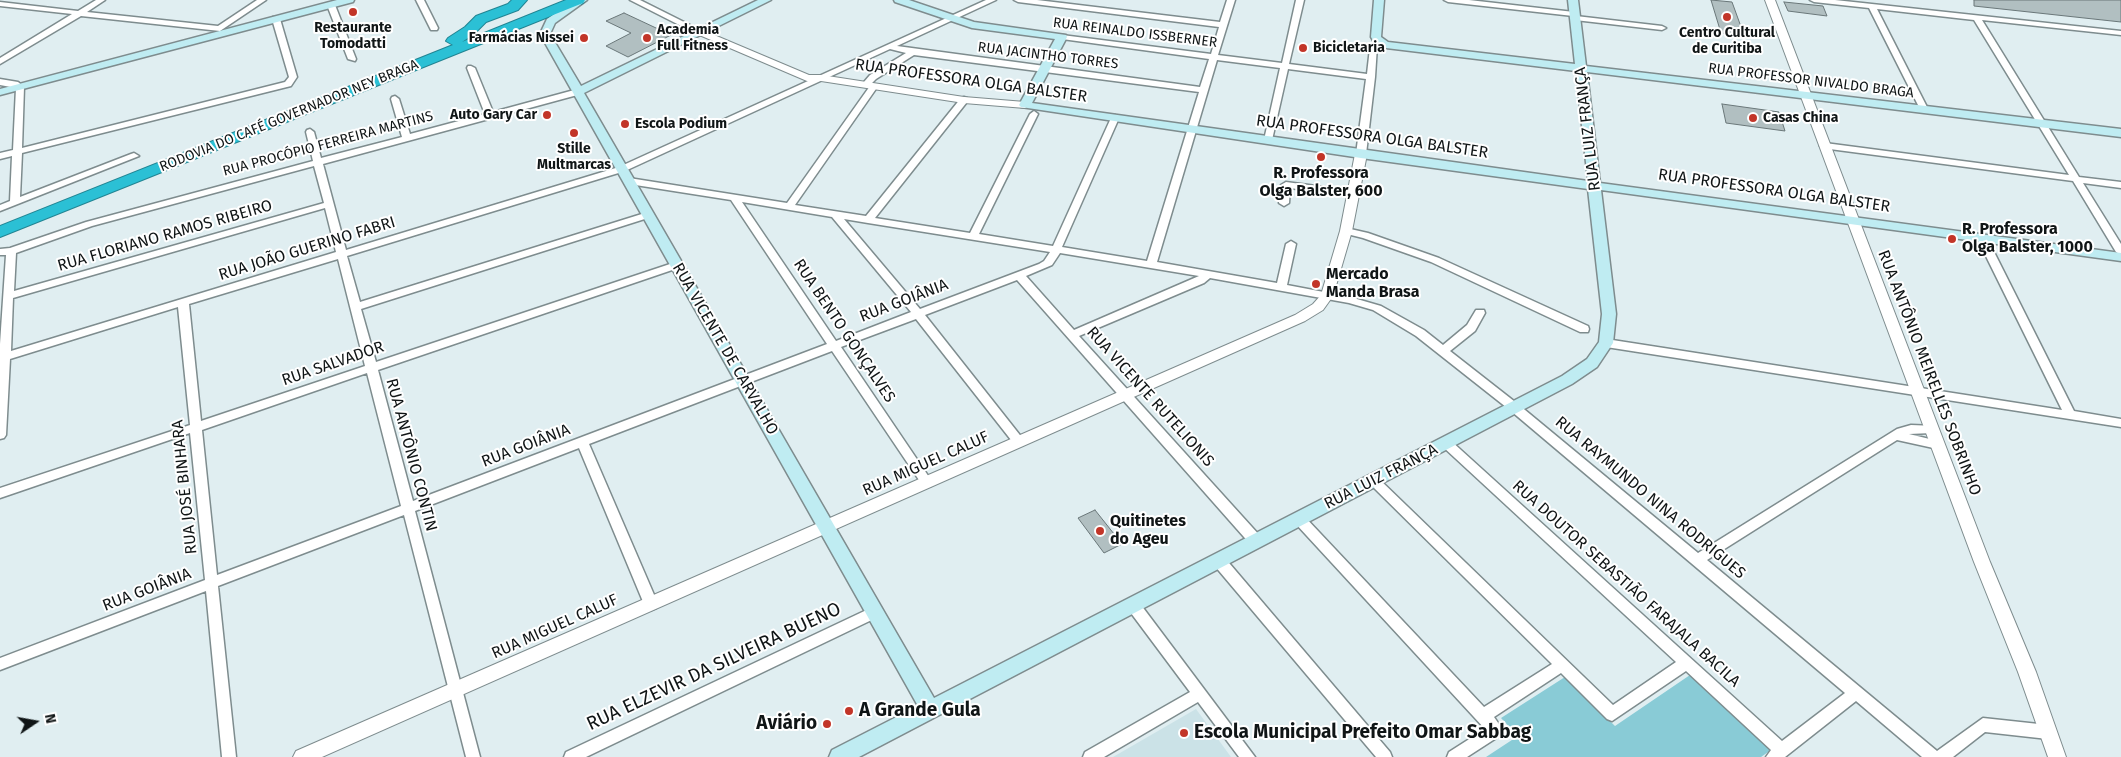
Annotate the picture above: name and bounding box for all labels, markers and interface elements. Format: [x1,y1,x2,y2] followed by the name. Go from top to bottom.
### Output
[347,6,359,18] marker: Restaurante Tomodatti
[1721,11,1733,23] marker: Centro Cultural de Curitiba
[1052,15,1218,51] street label: RUA REINALDO ISSBERNER
[314,20,392,52] place label: Restaurante Tomodatti
[657,22,728,54] place label: Academia Full Fitness
[1679,25,1775,58] place label: Centro Cultural de Curitiba
[469,30,574,46] place label: Farmácias Nissei
[578,32,590,44] marker: Farmácias Nissei
[641,32,653,44] marker: Academia Full Fitness
[977,39,1119,73] street label: RUA JACINTHO TORRES
[1313,40,1385,56] place label: Bicicletaria
[1297,42,1309,54] marker: Bicicletaria
[854,55,1088,107] street label: RUA PROFESSORA OLGA BALSTER
[157,56,421,176] street label: RODOVIA DO CAFÉ GOVERNADOR NEY BRAGA
[1707,60,1915,102] street label: RUA PROFESSOR NIVALDO BRAGA
[1571,66,1605,192] street label: RUA LUIZ FRANÇA
[450,107,537,123] place label: Auto Gary Car
[221,108,435,180] street label: RUA PROCÓPIO FERREIRA MARTINS
[541,109,553,121] marker: Auto Gary Car
[1763,110,1838,126] place label: Casas China
[1255,111,1489,163] street label: RUA PROFESSORA OLGA BALSTER
[1747,112,1759,124] marker: Casas China
[635,116,727,132] place label: Escola Podium
[619,118,631,130] marker: Escola Podium
[568,127,580,139] marker: Stille Multmarcas
[537,141,611,174] place label: Stille Multmarcas
[1315,151,1327,163] marker: R. Professora Olga Balster, 600
[1259,164,1383,202] place label: R. Professora Olga Balster, 600
[1657,165,1891,217] street label: RUA PROFESSORA OLGA BALSTER
[55,196,275,276] street label: RUA FLORIANO RAMOS RIBEIRO
[216,213,398,285] street label: RUA JOÃO GUERINO FABRI
[1962,220,2093,258] place label: R. Professora Olga Balster, 1000
[1946,233,1958,245] marker: R. Professora Olga Balster, 1000
[1873,248,1985,498] street label: RUA ANTÔNIO MEIRELLES SOBRINHO
[789,256,899,406] street label: RUA BENTO GONÇALVES
[668,260,782,438] street label: RUA VICENTE DE CARVALHO
[1326,265,1419,303] place label: Mercado Manda Brasa
[857,275,951,327] street label: RUA GOIÂNIA
[1310,278,1322,290] marker: Mercado Manda Brasa
[1082,323,1218,471] street label: RUA VICENTE RUTELIONIS
[279,338,387,390] street label: RUA SALVADOR
[381,376,441,534] street label: RUA ANTÔNIO CONTIN
[1551,413,1749,583] street label: RUA RAYMUNDO NINA RODRIGUES
[168,419,202,555] street label: RUA JOSÉ BINHARA
[479,420,573,472] street label: RUA GOIÂNIA
[860,428,992,500] street label: RUA MIGUEL CALUF
[1321,440,1441,514] street label: RUA LUIZ FRANÇA
[1508,477,1744,691] street label: RUA DOUTOR SEBASTIÃO FARAJALA BACILA
[1110,512,1186,550] place label: Quitinetes do Ageu
[1094,525,1106,537] marker: Quitinetes do Ageu
[100,564,194,616] street label: RUA GOIÂNIA
[489,591,621,663] street label: RUA MIGUEL CALUF
[583,598,845,736] street label: RUA ELZEVIR DA SILVEIRA BUENO
[10,697,60,747] north arrow
[859,700,981,722] place label: A Grande Gula
[843,705,855,717] marker: A Grande Gula
[41,712,59,725] text: N
[756,713,817,735] place label: Aviário
[821,718,833,730] marker: Aviário
[1194,722,1531,744] place label: Escola Municipal Prefeito Omar Sabbag
[1178,727,1190,739] marker: Escola Municipal Prefeito Omar Sabbag

